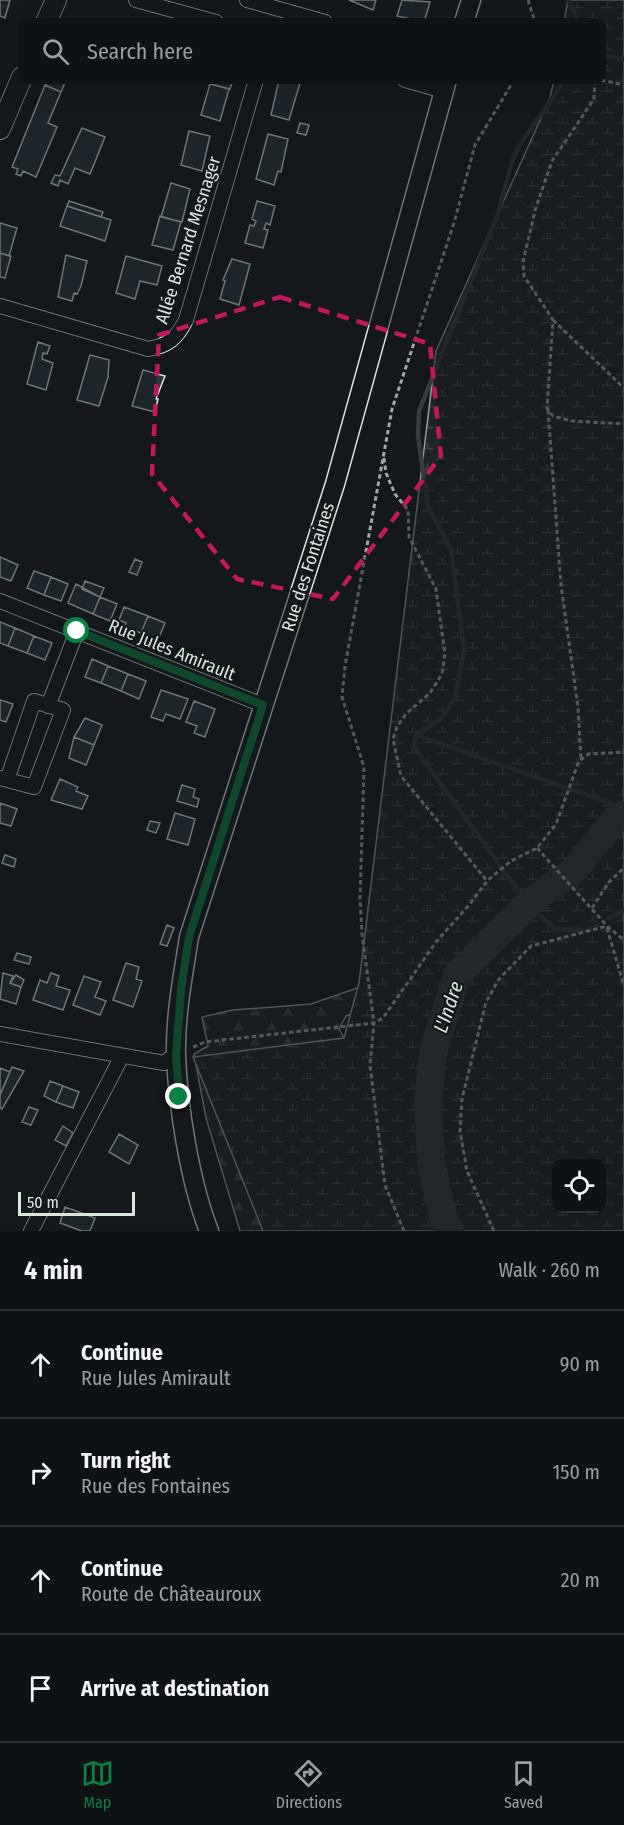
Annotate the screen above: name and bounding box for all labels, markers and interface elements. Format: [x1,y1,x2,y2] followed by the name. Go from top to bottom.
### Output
[18,18,606,84] search box
[39,35,72,68] icon: search
[87,38,193,65] text: Search here
[151,153,226,326] street label: Allée Bernard Mesnager
[277,499,339,634] street label: Rue des Fontaines
[105,615,239,685] street label: Rue Jules Amirault
[63,617,89,643] route start
[428,978,468,1036] water label: L'Indre
[165,1083,191,1109] route end
[552,1159,606,1213] map controls
[552,1159,606,1213] button: locate
[18,1189,135,1216] scale bar
[27,1193,59,1212] text: 50 m
[24,1255,83,1286] text: 4 min
[499,1258,600,1282] text: Walk · 260 m
[81,1339,163,1366] text: Continue
[24,1348,57,1381] icon: ahead
[560,1352,600,1376] text: 90 m
[81,1366,231,1390] text: Rue Jules Amirault
[81,1447,170,1474] text: Turn right
[24,1456,57,1489] icon: right
[553,1460,600,1484] text: 150 m
[81,1474,230,1498] text: Rue des Fontaines
[81,1555,163,1582] text: Continue
[24,1564,57,1597] icon: ahead
[561,1568,600,1592] text: 20 m
[81,1582,261,1606] text: Route de Châteauroux
[24,1672,57,1705] icon: arrive
[81,1675,269,1702] text: Arrive at destination
[81,1757,114,1812] tab: Map
[276,1757,342,1812] tab: Directions
[504,1757,543,1812] tab: Saved

